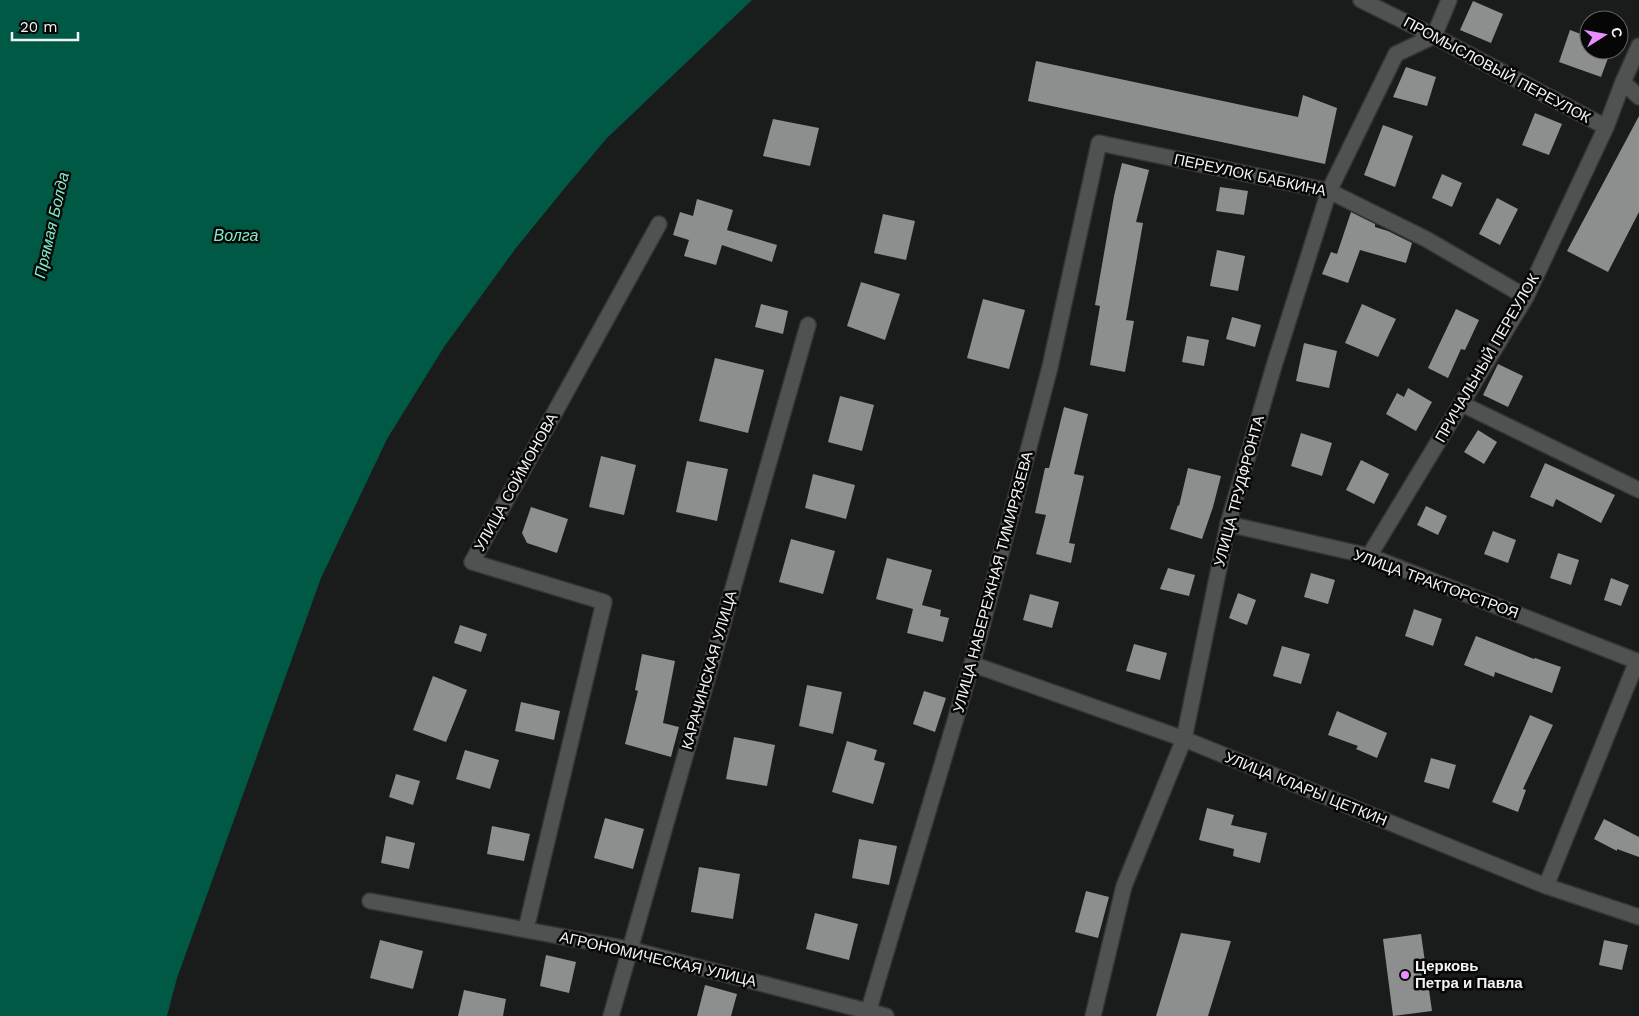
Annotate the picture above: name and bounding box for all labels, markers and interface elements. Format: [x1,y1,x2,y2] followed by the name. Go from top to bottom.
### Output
[12,10,79,42] scale bar
[1579,10,1629,60] north arrow
[1401,13,1594,127] street label: ПРОМЫСЛОВЫЙ ПЕРЕУЛОК
[20,18,58,36] text: 20 m
[1608,26,1626,39] text: С
[1172,150,1328,200] street label: ПЕРЕУЛОК БАБКИНА
[30,170,73,280] water label: Прямая Болда
[214,226,259,245] water label: Волга
[1431,270,1543,445] street label: ПРИЧАЛЬНЫЙ ПЕРЕУЛОК
[471,410,561,554] street label: УЛИЦА СОЙМОНОВА
[1210,413,1268,569] street label: УЛИЦА ТРУДФРОНТА
[949,450,1037,714] street label: УЛИЦА НАБЕРЕЖНАЯ ТИМИРЯЗЕВА
[1351,546,1521,622] street label: УЛИЦА ТРАКТОРСТРОЯ
[678,588,740,752] street label: КАРАЧИНСКАЯ УЛИЦА
[1222,748,1390,830] street label: УЛИЦА КЛАРЫ ЦЕТКИН
[558,928,758,990] street label: АГРОНОМИЧЕСКАЯ УЛИЦА
[1415,957,1523,992] place label: Церковь Петра и Павла
[1399,969,1411,981] marker: Церковь Петра и Павла

